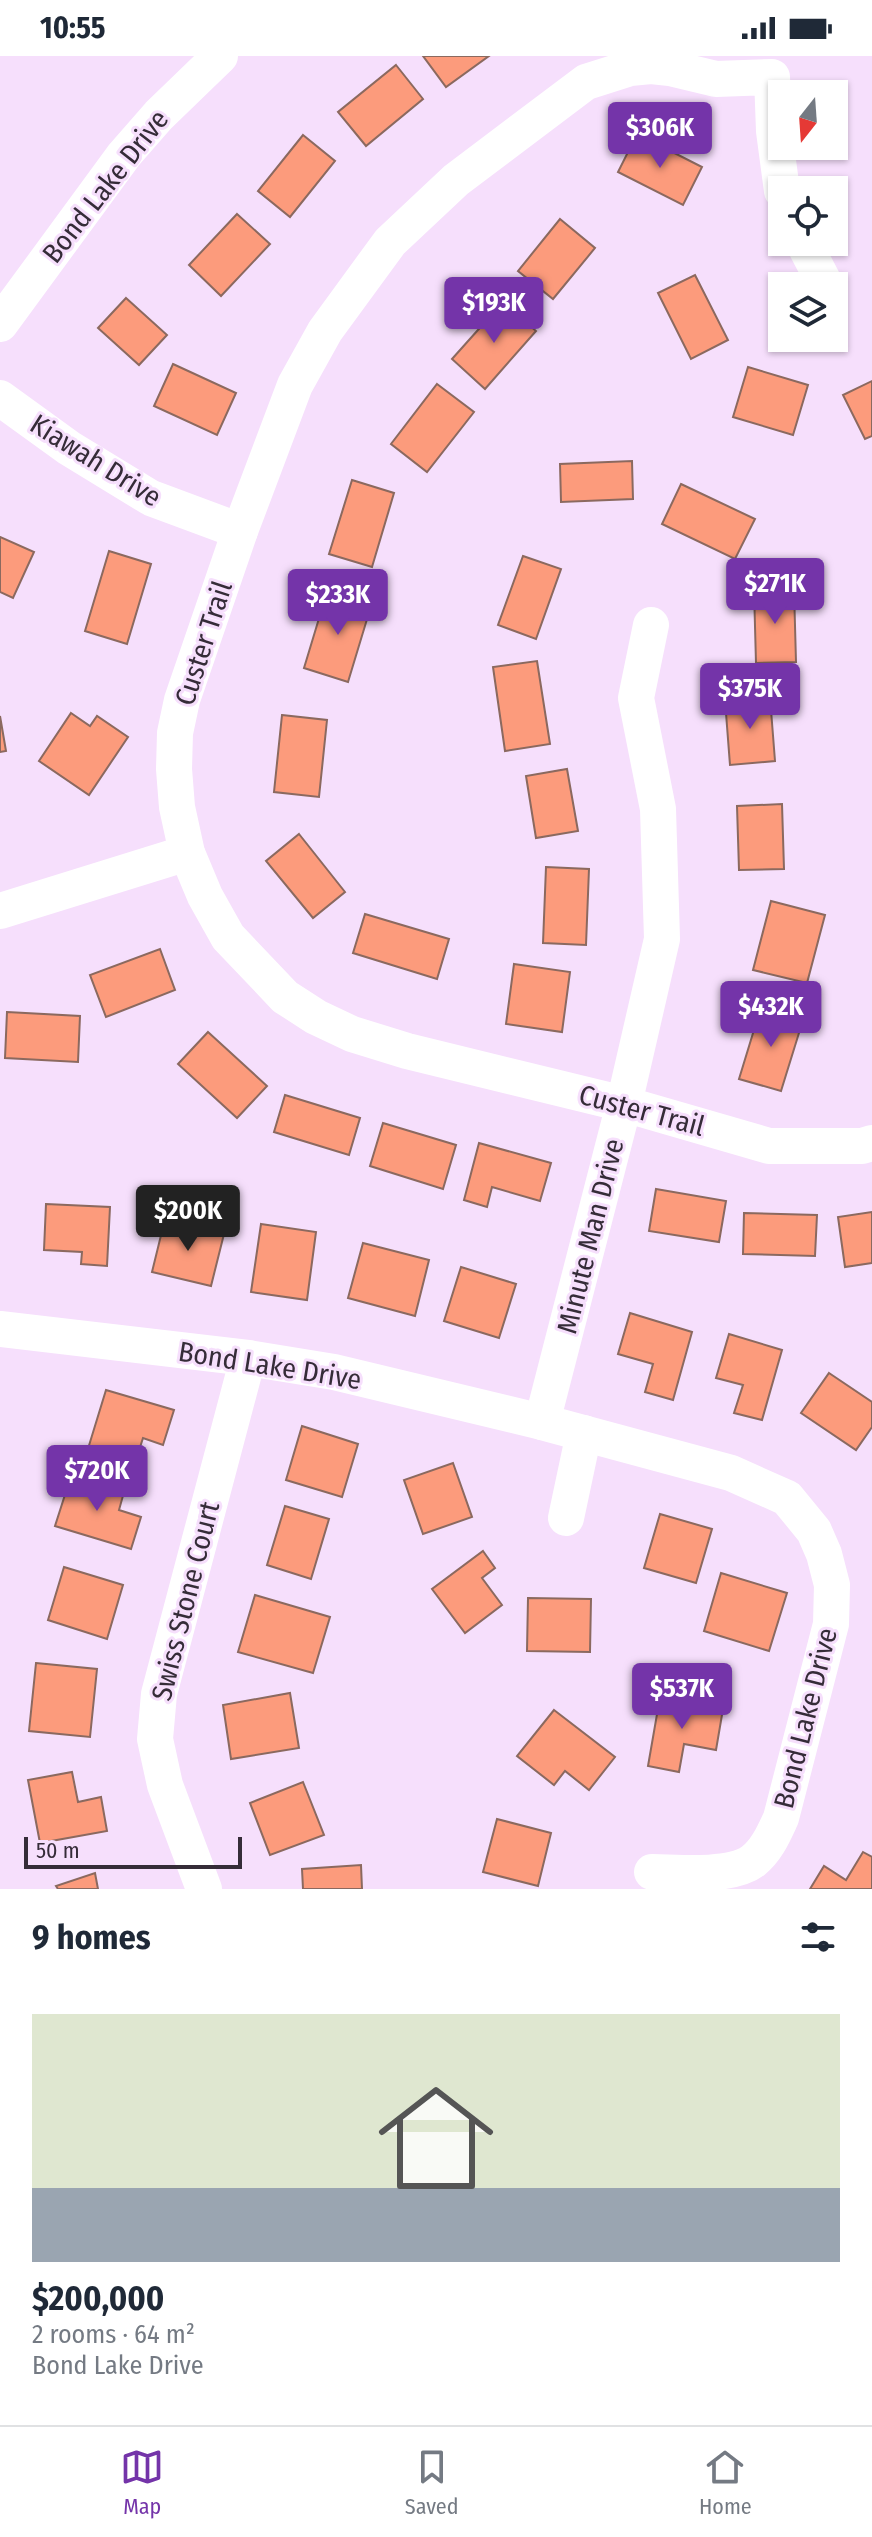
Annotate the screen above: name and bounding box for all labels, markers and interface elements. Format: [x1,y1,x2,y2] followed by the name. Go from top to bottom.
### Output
[40,10,106,46] text: 10:55
[768,80,848,160] north arrow
[768,80,848,352] map controls
[604,102,716,170] pin: $306K
[36,103,175,269] street label: Bond Lake Drive
[626,112,694,143] text: $306K
[768,176,848,256] button: locate
[768,272,848,352] button: layers
[438,277,550,345] pin: $193K
[462,287,526,318] text: $193K
[24,407,167,514] street label: Kiawah Drive
[719,558,831,626] pin: $271K
[744,568,806,599] text: $271K
[282,569,394,637] pin: $233K
[168,577,239,709] street label: Custer Trail
[306,579,370,610] text: $233K
[694,663,806,731] pin: $375K
[718,673,782,704] text: $375K
[715,981,827,1049] pin: $432K
[738,991,804,1022] text: $432K
[576,1078,708,1143] street label: Custer Trail
[550,1135,631,1337] street label: Minute Man Drive
[132,1185,244,1253] pin: $200K
[154,1195,222,1226] text: $200K
[176,1335,364,1396] street label: Bond Lake Drive
[41,1445,153,1513] pin: $720K
[65,1455,129,1486] text: $720K
[145,1497,226,1704] street label: Swiss Stone Court
[767,1624,844,1812] street label: Bond Lake Drive
[626,1663,738,1731] pin: $537K
[650,1673,714,1704] text: $537K
[24,1833,242,1869] scale bar
[36,1837,80,1864] text: 50 m
[796,1915,840,1959] icon: filters
[32,1917,151,1958] text: 9 homes
[364,2066,508,2210] icon: home
[32,2278,164,2319] text: $200,000
[32,2319,195,2350] text: 2 rooms · 64 m²
[32,2350,204,2381] text: Bond Lake Drive
[120,2445,164,2520] tab: Map
[405,2445,459,2520] tab: Saved
[699,2445,752,2520] tab: Home

